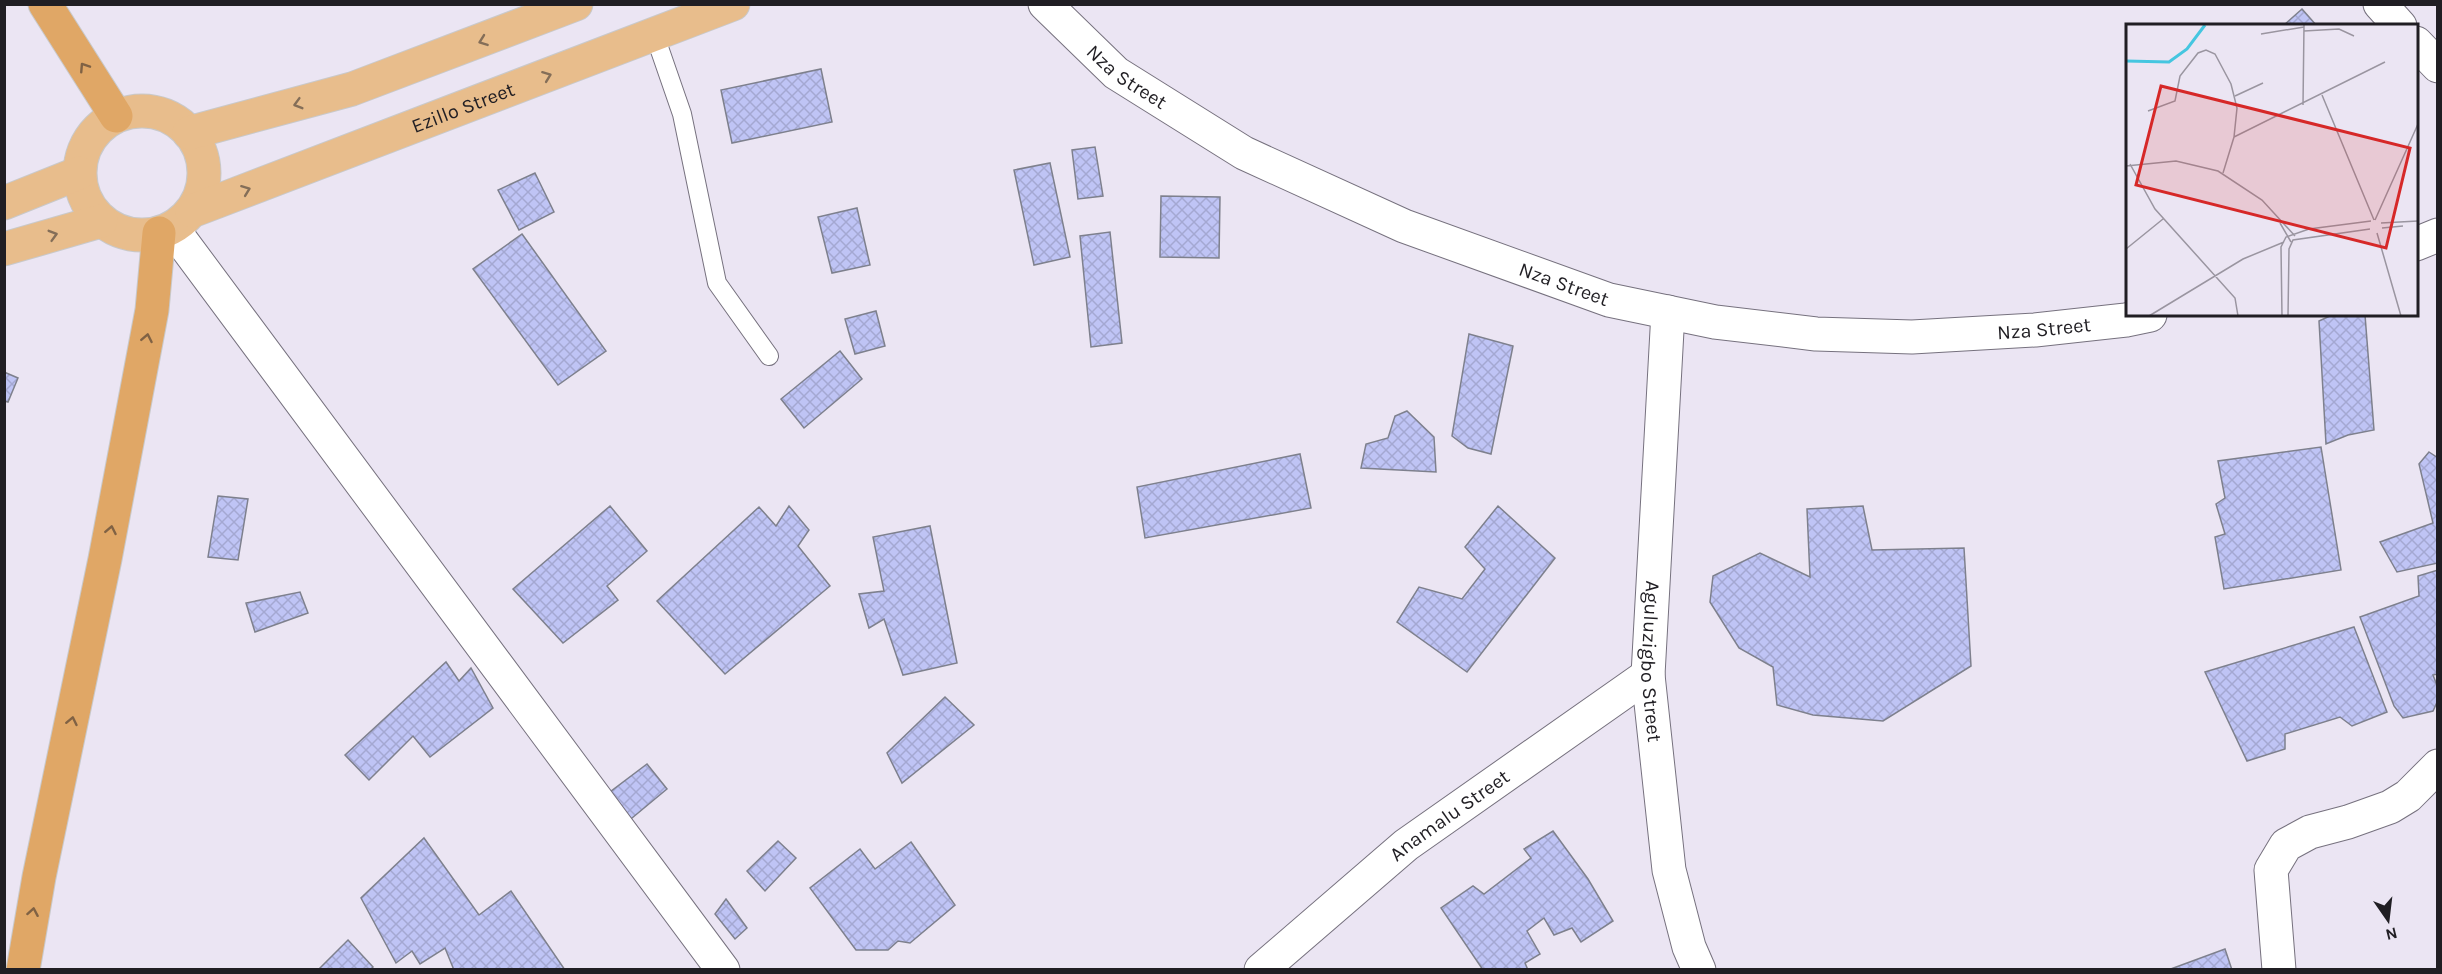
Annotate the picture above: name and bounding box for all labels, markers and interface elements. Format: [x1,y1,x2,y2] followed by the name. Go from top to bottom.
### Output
[2126,24,2418,316] inset map
[478,34,488,47] one-way arrow
[1082,40,1171,114] street label: Nza Street
[80,63,92,73] one-way arrow
[540,71,551,83] one-way arrow
[408,78,518,138] street label: Ezillo Street
[293,97,304,109] one-way arrow
[240,185,251,197] one-way arrow
[47,230,57,242] one-way arrow
[1516,257,1612,311] street label: Nza Street
[1997,313,2092,344] street label: Nza Street
[140,333,153,343] one-way arrow
[104,525,117,535] one-way arrow
[1636,580,1666,744] street label: Aguluzigbo Street
[65,716,78,726] one-way arrow
[1385,765,1514,866] street label: Anamalu Street
[2358,890,2418,950] north arrow
[26,907,39,917] one-way arrow
[2384,923,2399,945] text: N

